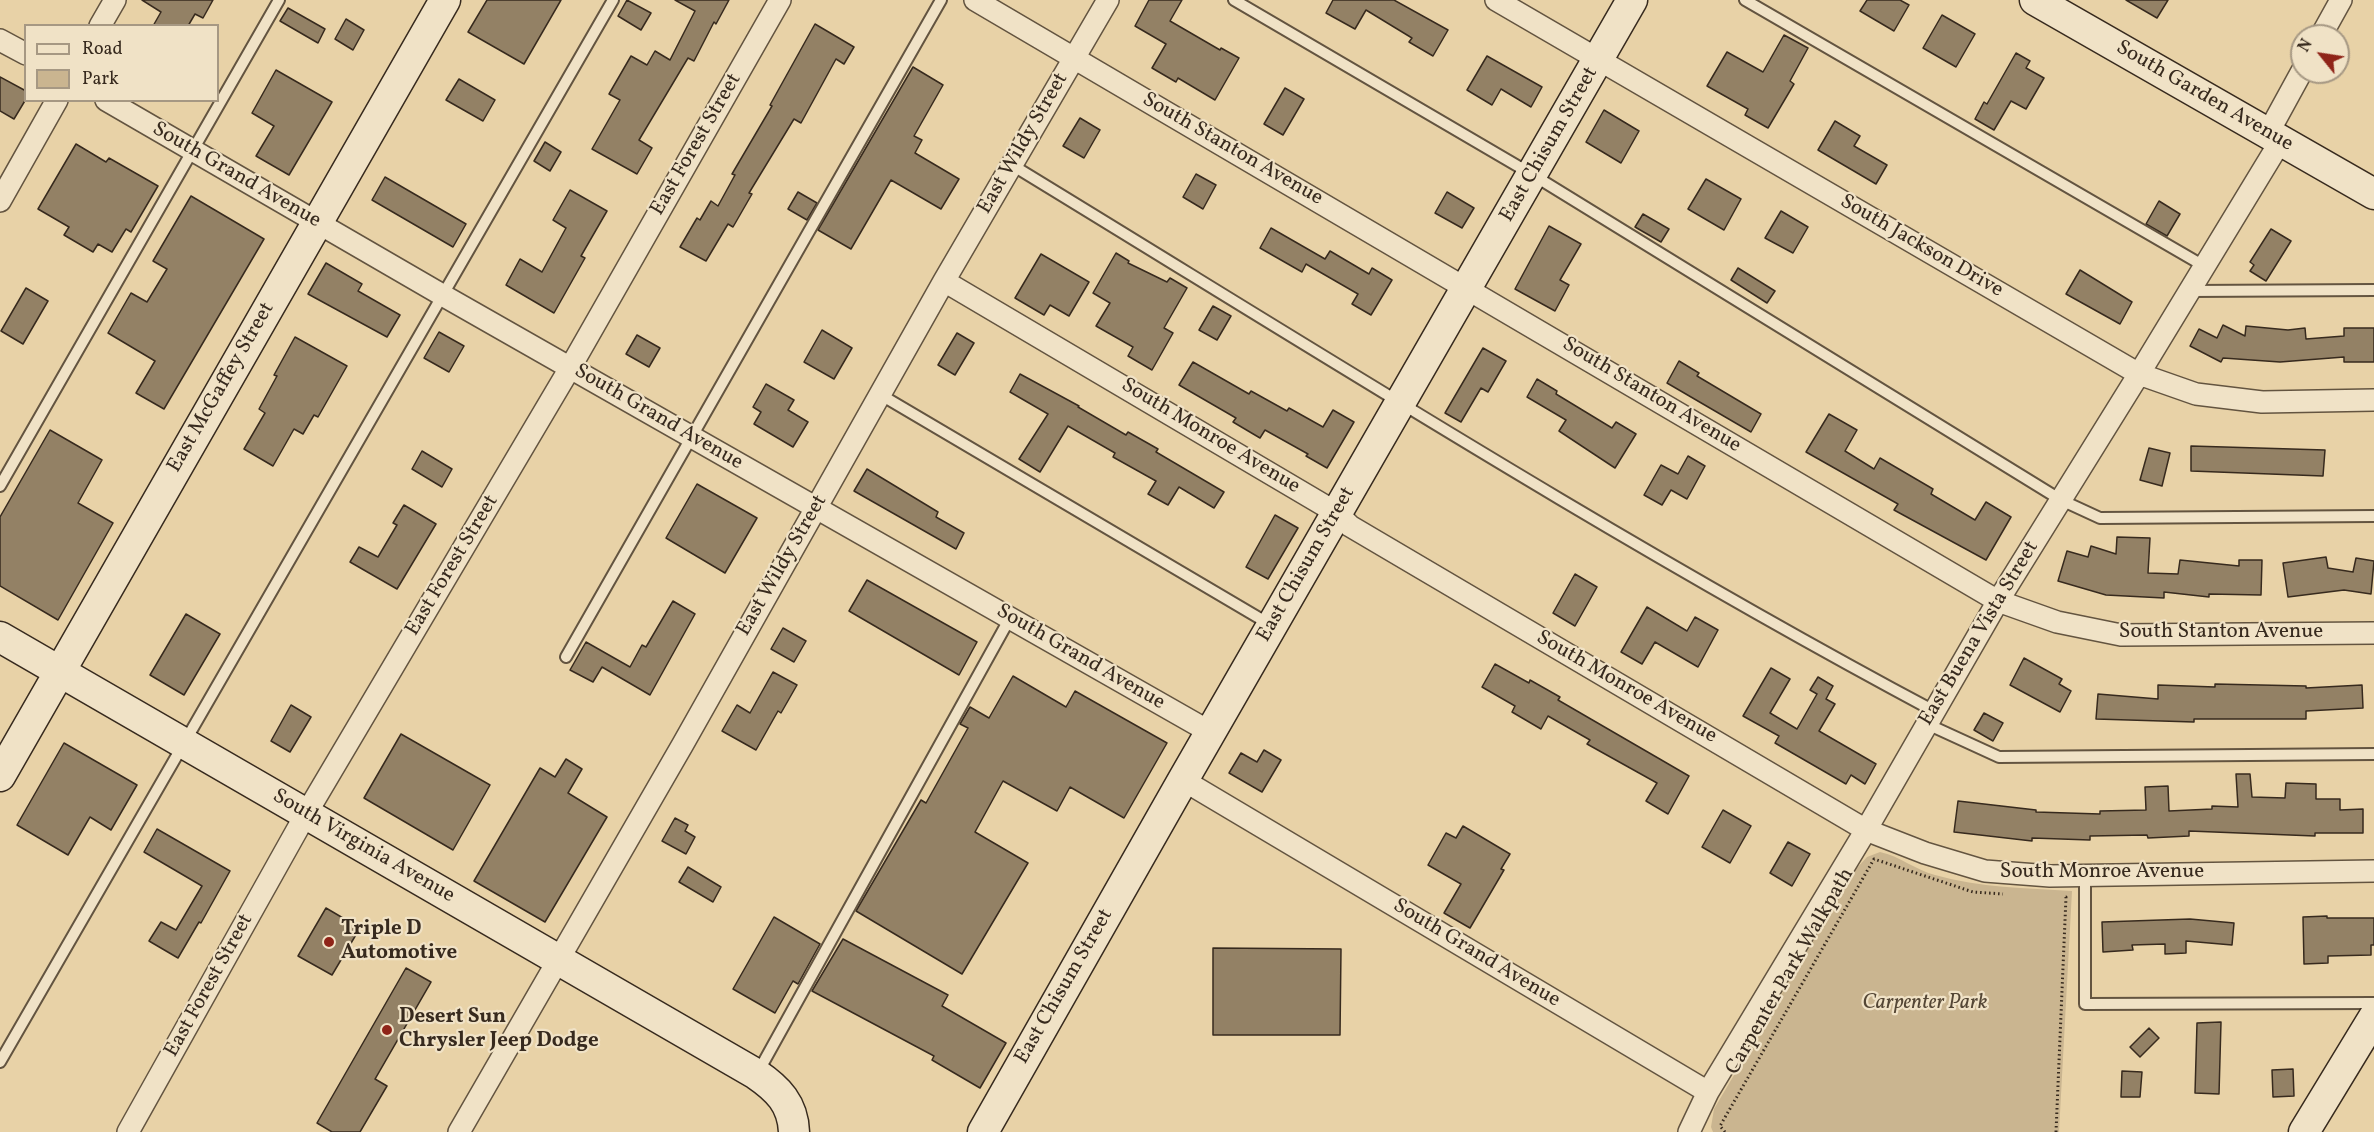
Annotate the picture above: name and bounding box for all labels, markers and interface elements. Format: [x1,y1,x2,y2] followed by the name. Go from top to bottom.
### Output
[24,24,219,102] legend
[2290,24,2350,84] north arrow
[2294,35,2319,57] text: N
[2111,36,2297,158] street label: South Garden Avenue
[82,37,123,62] text: Road
[1495,63,1605,227] street label: East Chisum Street
[82,67,119,92] text: Park
[646,69,748,221] street label: East Forest Street
[973,69,1075,219] street label: East Wildy Street
[1137,88,1327,212] street label: South Stanton Avenue
[147,117,325,235] street label: South Grand Avenue
[1835,190,2007,304] street label: South Jackson Drive
[163,298,281,478] street label: East McGaffey Street
[1557,333,1745,459] street label: South Stanton Avenue
[569,359,747,477] street label: South Grand Avenue
[1116,374,1304,500] street label: South Monroe Avenue
[1252,483,1362,647] street label: East Chisum Street
[401,491,505,641] street label: East Forest Street
[732,491,834,641] street label: East Wildy Street
[1915,537,2045,731] street label: East Buena Vista Street
[991,599,1169,717] street label: South Grand Avenue
[2119,620,2323,646] street label: South Stanton Avenue
[1531,626,1721,750] street label: South Monroe Avenue
[267,784,459,910] street label: South Virginia Avenue
[2000,860,2204,886] street label: South Monroe Avenue
[1721,864,1861,1080] street label: Carpenter Park Walkpath
[1388,894,1564,1014] street label: South Grand Avenue
[1010,905,1120,1069] street label: East Chisum Street
[160,910,260,1062] street label: East Forest Street
[341,917,457,967] place label: Triple D Automotive
[322,935,336,949] marker: Triple D Automotive
[1863,991,1987,1017] park label: Carpenter Park
[399,1005,599,1055] place label: Desert Sun Chrysler Jeep Dodge
[380,1023,394,1037] marker: Desert Sun Chrysler Jeep Dodge

